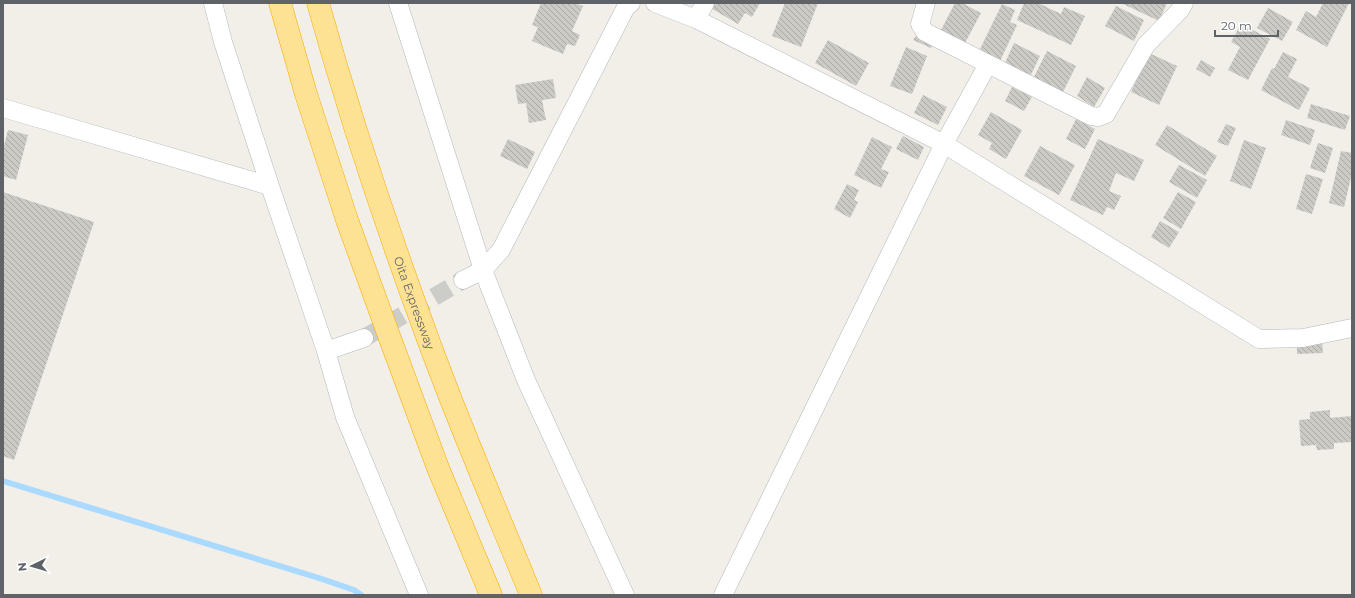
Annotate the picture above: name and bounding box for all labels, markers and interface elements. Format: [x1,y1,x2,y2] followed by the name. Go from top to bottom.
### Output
[1215,12,1278,38] scale bar
[1221,18,1252,33] text: 20 m
[391,254,439,352] street label: Oita Expressway
[12,546,52,586] north arrow
[15,562,29,572] text: N

